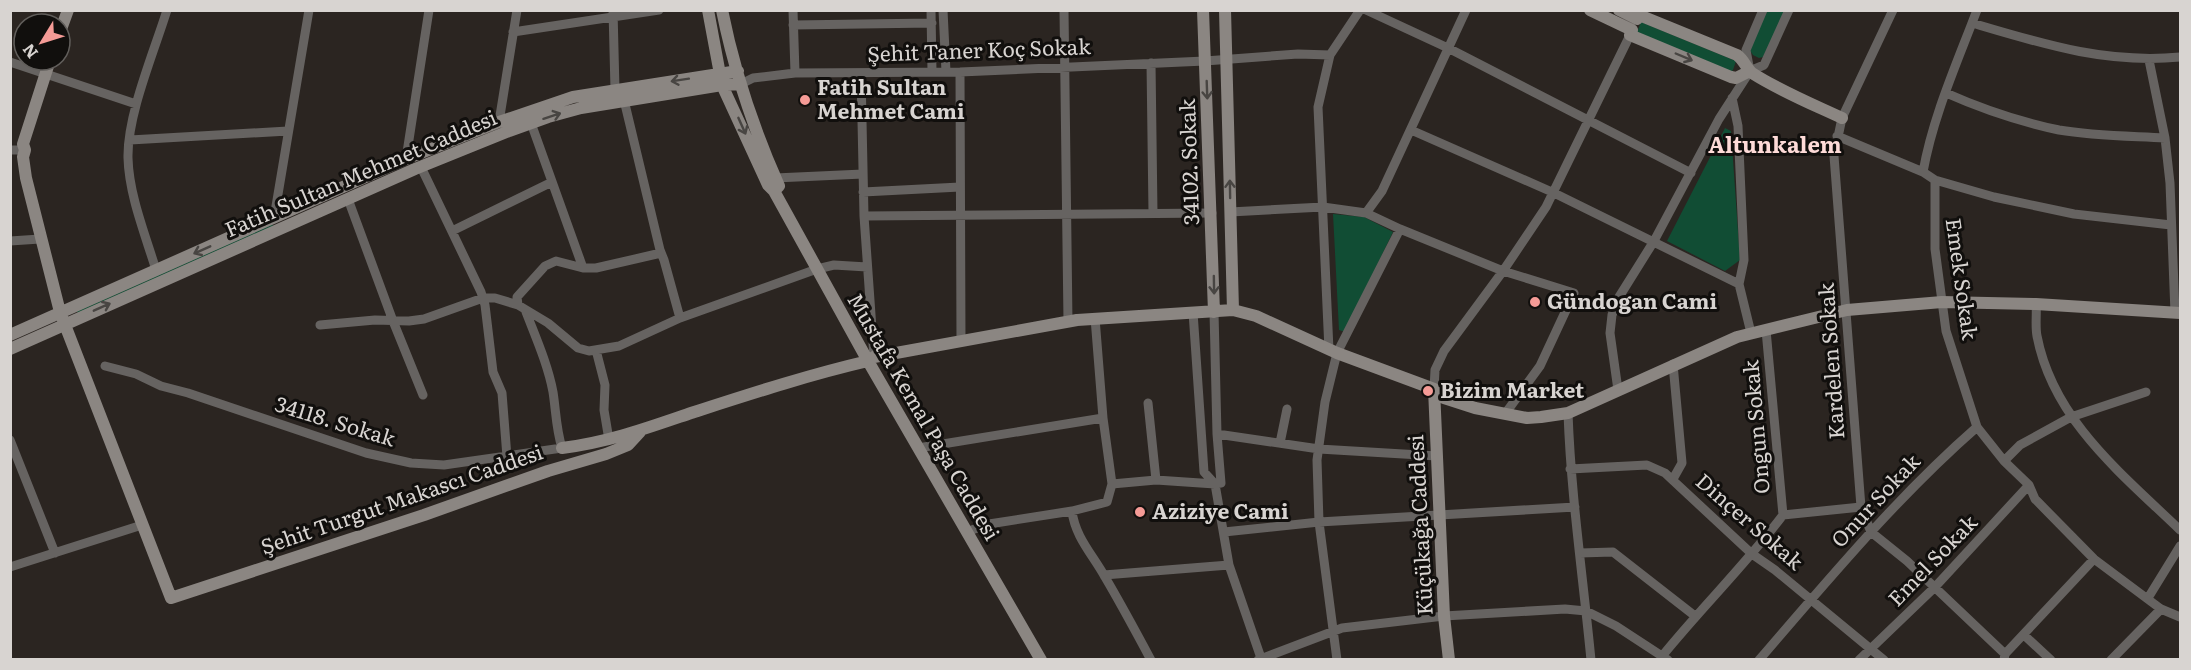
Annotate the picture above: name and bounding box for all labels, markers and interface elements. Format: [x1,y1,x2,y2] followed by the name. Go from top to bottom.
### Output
[12,12,72,72] north arrow
[867,29,1091,68] street label: Şehit Taner Koç Sokak
[16,39,43,65] text: N
[1674,52,1693,63] one-way arrow
[817,70,965,125] place label: Fatih Sultan Mehmet Cami
[670,75,690,86] one-way arrow
[1201,79,1212,99] one-way arrow
[798,93,812,107] marker: Fatih Sultan Mehmet Cami
[1170,98,1205,226] street label: 34102. Sokak
[219,100,501,243] street label: Fatih Sultan Mehmet Caddesi
[542,110,561,121] one-way arrow
[737,116,748,135] one-way arrow
[1708,127,1842,160] district label: Altunkalem
[1224,180,1235,200] one-way arrow
[1940,216,1987,342] street label: Emek Sokak
[193,245,211,256] one-way arrow
[1208,274,1219,294] one-way arrow
[1809,282,1850,440] street label: Kardelen Sokak
[1547,284,1717,315] place label: Gündogan Cami
[841,286,1009,545] street label: Mustafa Kemal Paşa Caddesi
[1528,295,1542,309] marker: Gündogan Cami
[93,301,111,312] one-way arrow
[1733,359,1776,496] street label: Ongun Sokak
[1440,373,1585,404] place label: Bizim Market
[1421,384,1435,398] marker: Bizim Market
[272,387,400,453] street label: 34118. Sokak
[1398,434,1439,616] street label: Küçükağa Caddesi
[256,435,546,561] street label: Şehit Turgut Makascı Caddesi
[1823,445,1926,553] street label: Onur Sokak
[1690,465,1811,576] street label: Dinçer Sokak
[1152,494,1289,525] place label: Aziziye Cami
[1133,505,1147,519] marker: Aziziye Cami
[1879,506,1983,612] street label: Emel Sokak

